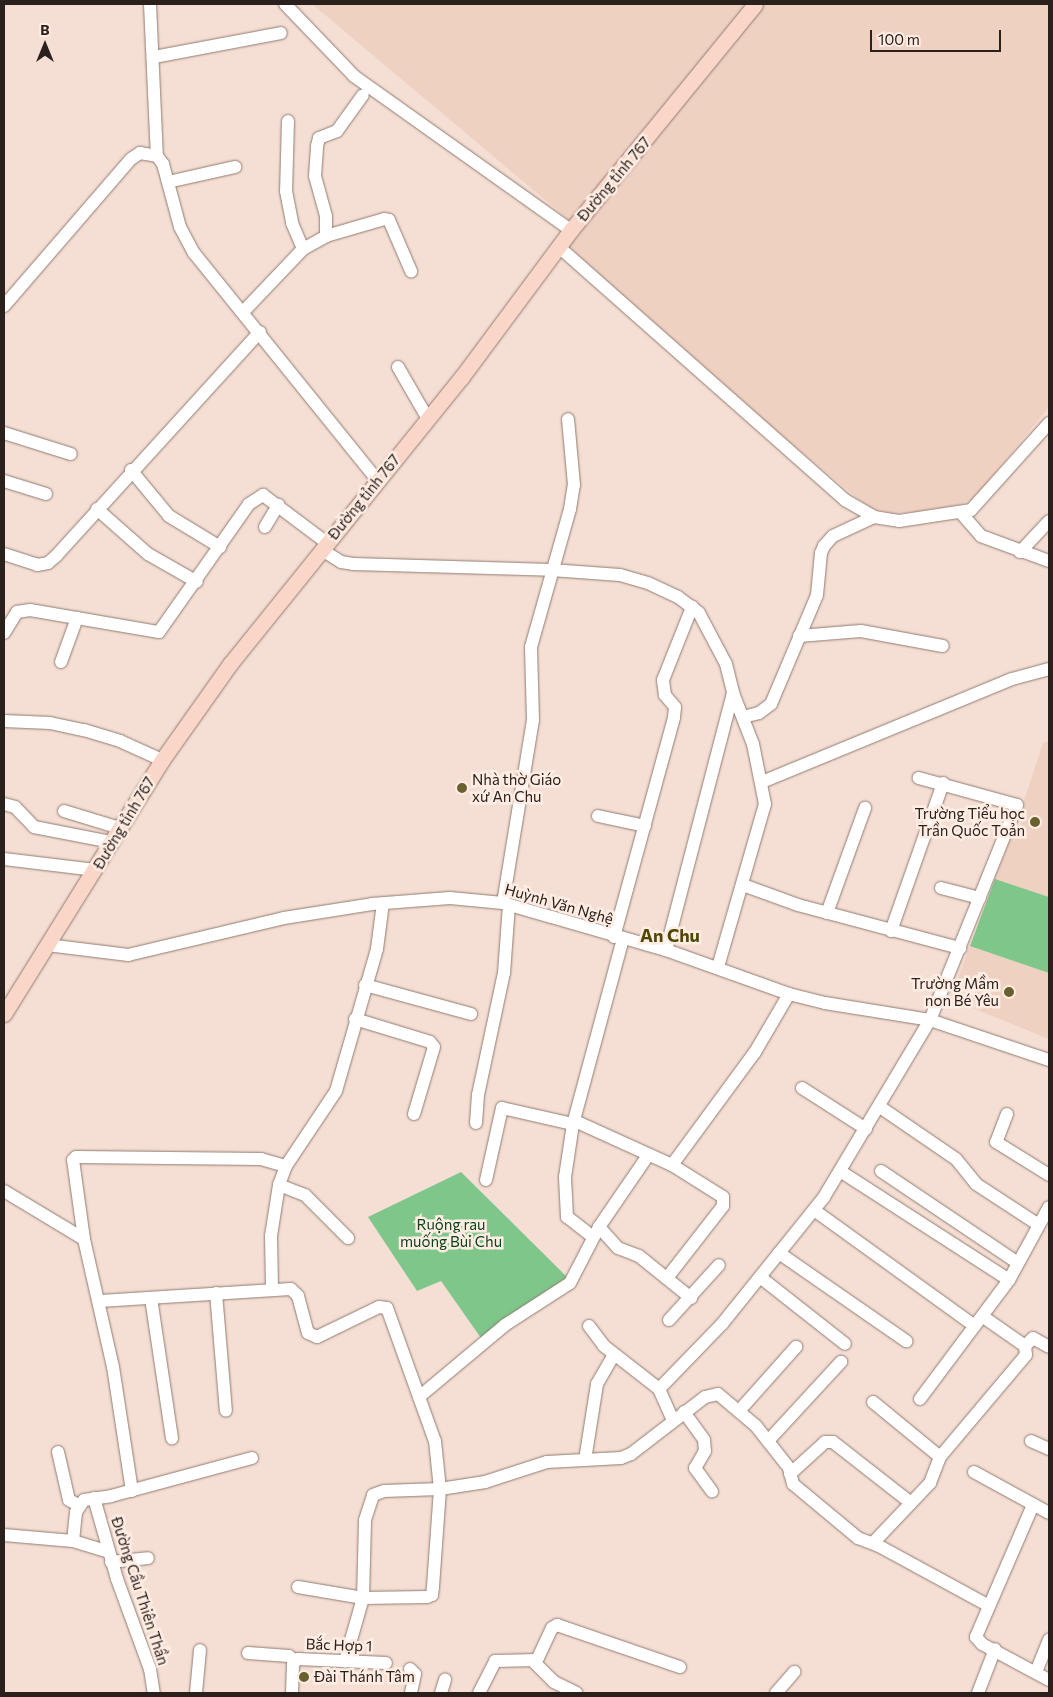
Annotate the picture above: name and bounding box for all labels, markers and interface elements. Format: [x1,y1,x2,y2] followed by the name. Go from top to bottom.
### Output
[20,20,70,70] north arrow
[873,20,1004,52] scale bar
[40,21,50,38] text: B
[878,30,920,48] text: 100 m
[574,133,654,225] street label: Đường tỉnh 767
[324,451,404,543] street label: Đường tỉnh 767
[472,770,561,805] place label: Nhà thờ Giáo xứ An Chu
[89,774,159,872] street label: Đường tỉnh 767
[456,782,468,794] marker: Nhà thờ Giáo xứ An Chu
[914,804,1025,839] place label: Trường Tiểu học Trần Quốc Toản
[1029,816,1041,828] marker: Trường Tiểu học Trần Quốc Toản
[503,880,615,928] street label: Huỳnh Văn Nghệ
[640,924,700,946] district label: An Chu
[911,974,999,1009] place label: Trường Mầm non Bé Yêu
[1003,986,1015,998] marker: Trường Mầm non Bé Yêu
[400,1215,502,1250] park label: Ruộng rau muống Bùi Chu
[107,1515,173,1667] street label: Đường Cầu Thiên Thần
[305,1635,373,1655] street label: Bắc Hợp 1
[314,1668,415,1686] place label: Đài Thánh Tâm
[298,1671,310,1683] marker: Đài Thánh Tâm

